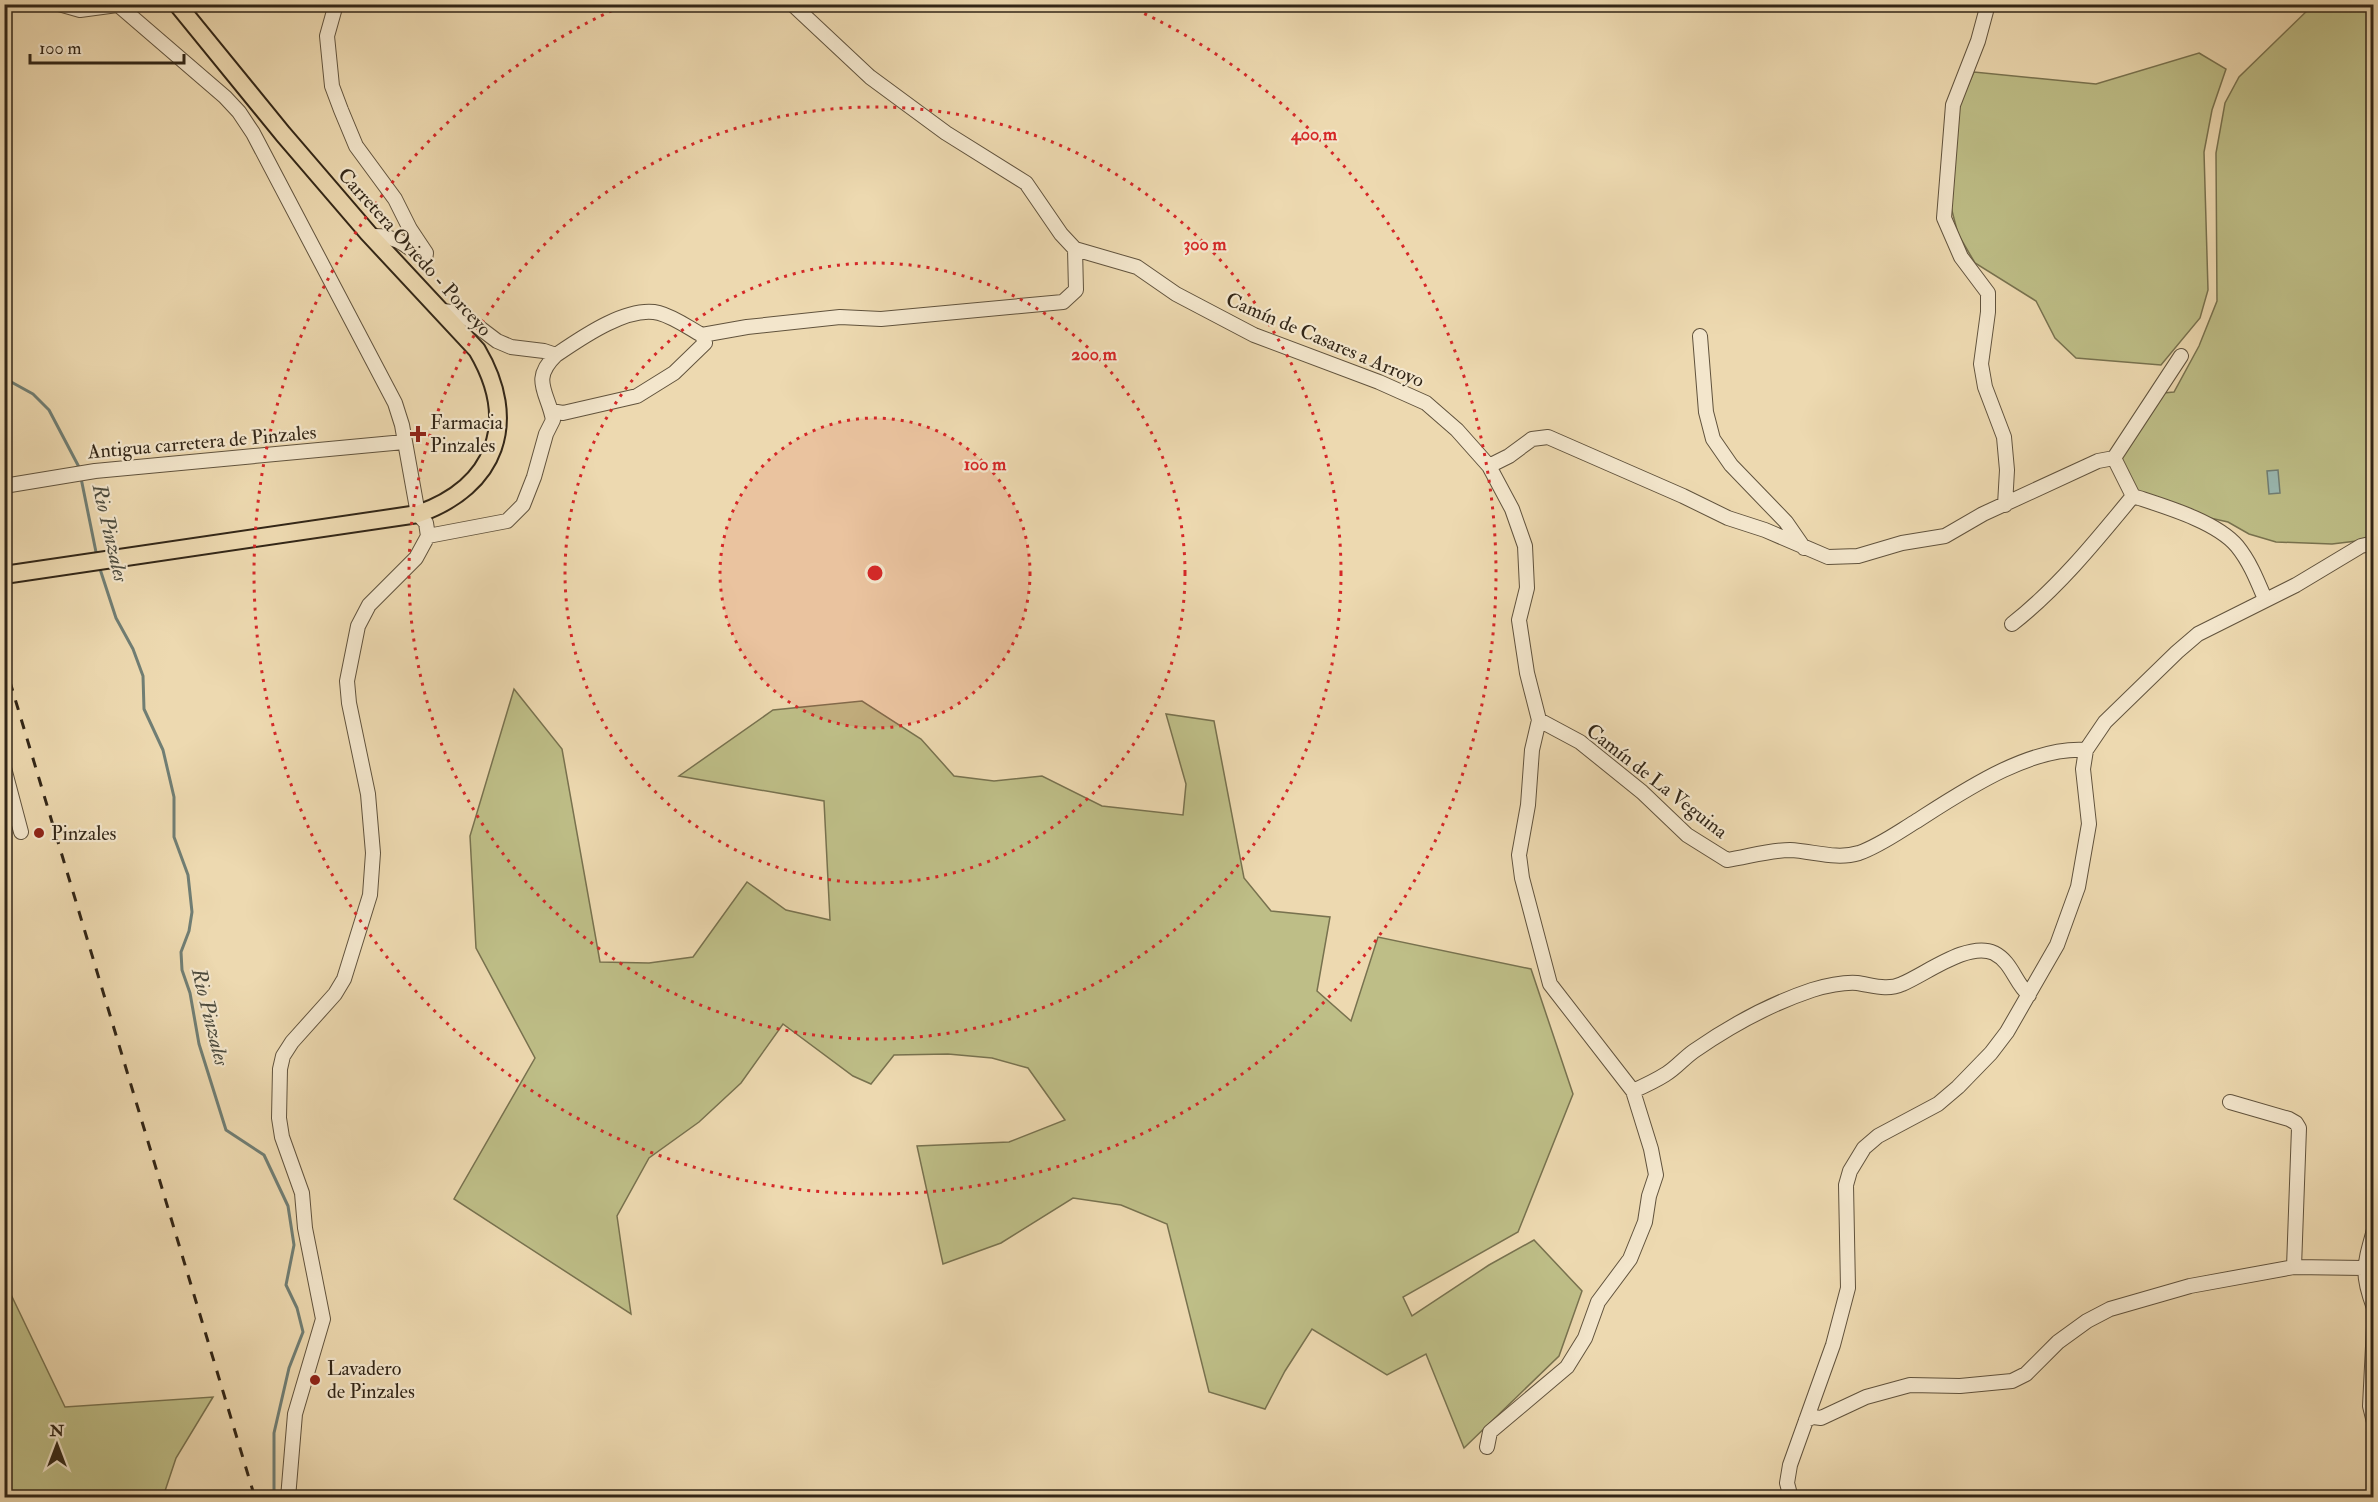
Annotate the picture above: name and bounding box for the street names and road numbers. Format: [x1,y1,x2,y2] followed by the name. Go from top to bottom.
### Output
[333,162,497,342] street label: Carretera Oviedo - Porceyo
[1222,287,1428,393] street label: Camín de Casares a Arroyo
[86,420,318,465] street label: Antigua carretera de Pinzales
[1581,718,1733,844] street label: Camín de La Veguina

